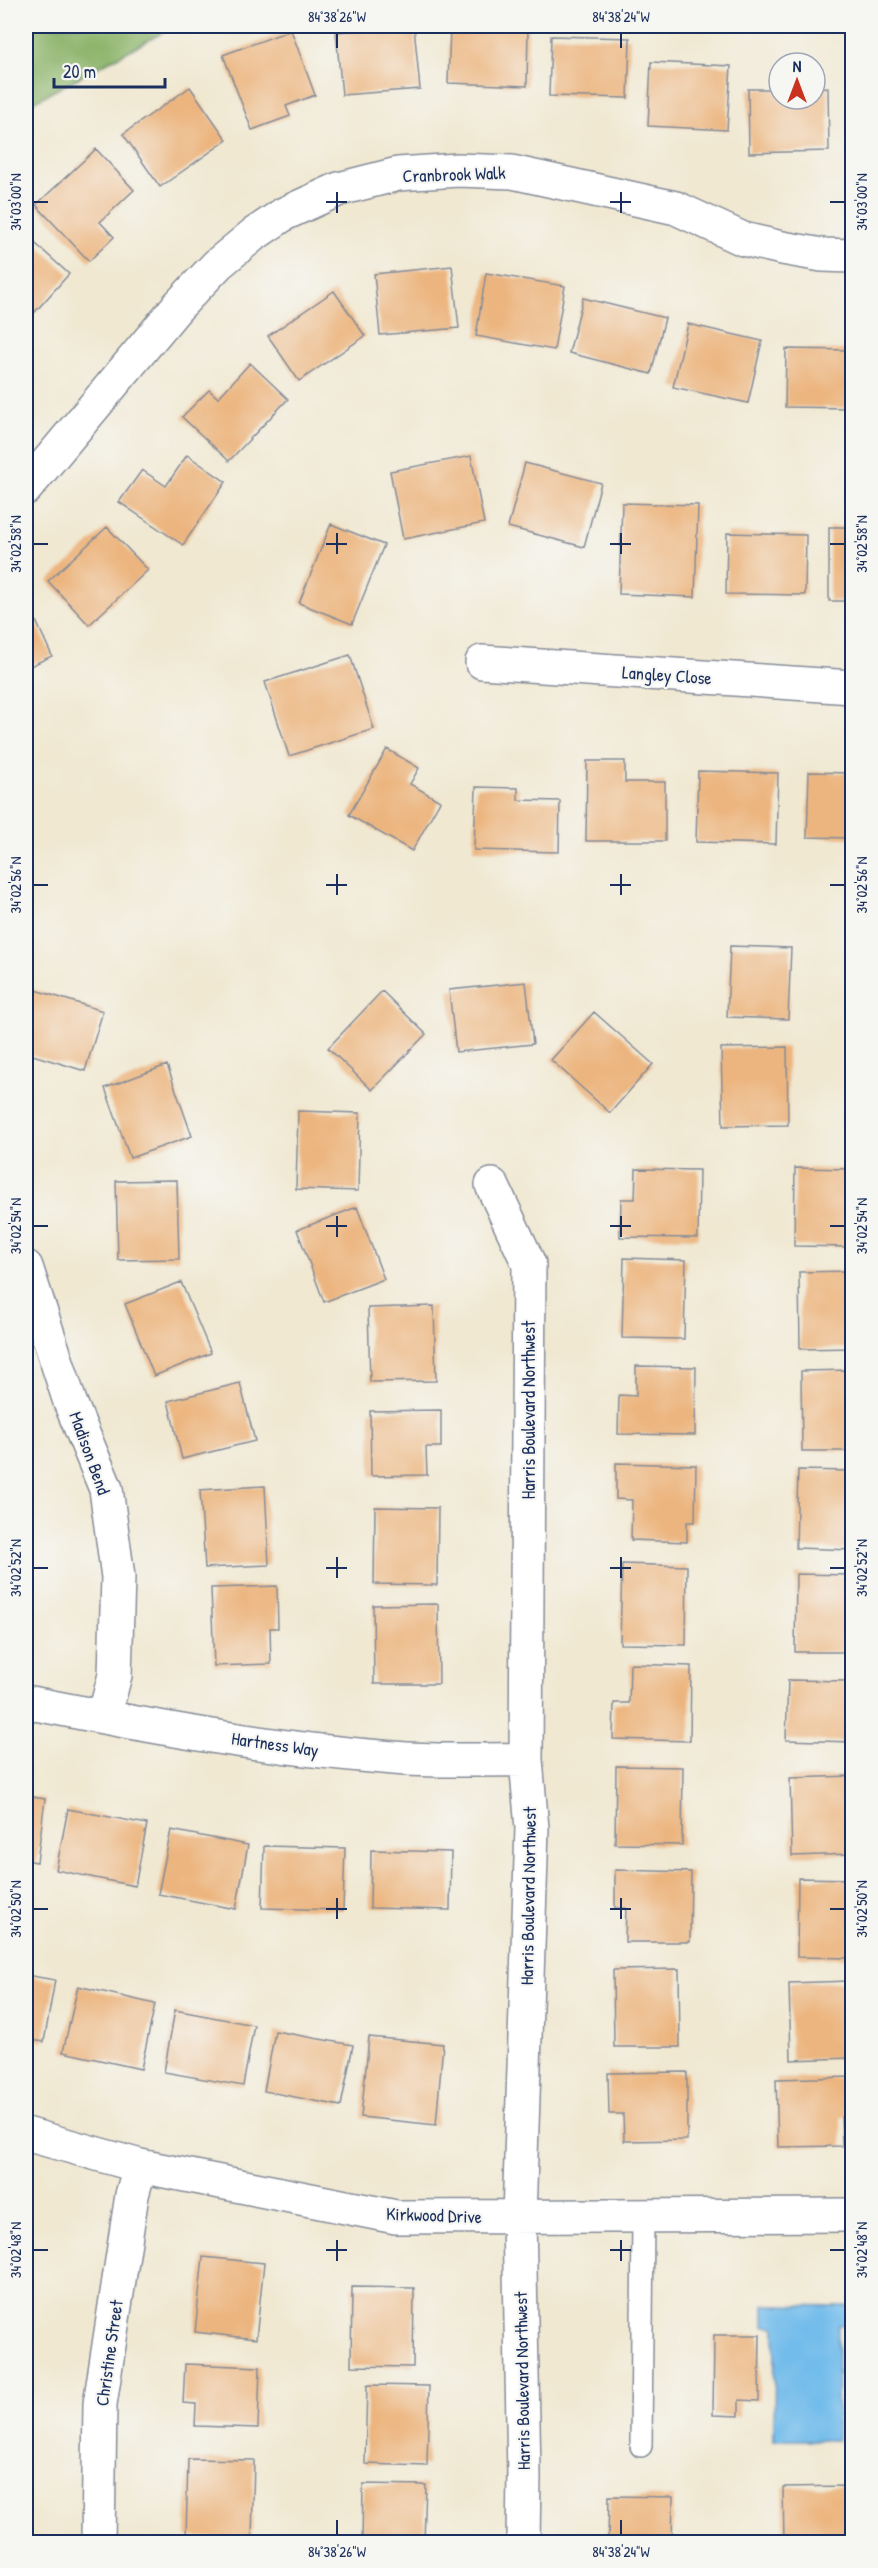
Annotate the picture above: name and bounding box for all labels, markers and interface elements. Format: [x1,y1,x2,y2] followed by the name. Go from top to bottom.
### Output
[308,6,367,27] text: 84°38'26"W
[592,6,651,27] text: 84°38'24"W
[54,51,165,89] scale bar
[767,51,827,111] north arrow
[793,55,802,77] text: N
[63,59,96,84] text: 20 m
[402,160,506,188] street label: Cranbrook Walk
[5,173,26,231] text: 34°03'00"N
[851,173,872,231] text: 34°03'00"N
[5,515,26,573] text: 34°02'58"N
[851,515,872,573] text: 34°02'58"N
[621,659,713,691] street label: Langley Close
[5,857,26,913] text: 34°02'56"N
[851,857,872,913] text: 34°02'56"N
[5,1198,26,1254] text: 34°02'54"N
[851,1198,872,1254] text: 34°02'54"N
[516,1320,541,1499] street label: Harris Boulevard Northwest
[63,1408,117,1498] street label: Madison Bend
[5,1539,26,1597] text: 34°02'52"N
[851,1539,872,1597] text: 34°02'52"N
[230,1726,321,1763] street label: Hartness Way
[514,1806,542,1985] street label: Harris Boulevard Northwest
[5,1880,26,1938] text: 34°02'50"N
[851,1880,872,1938] text: 34°02'50"N
[386,2201,482,2229] street label: Kirkwood Drive
[5,2222,26,2278] text: 34°02'48"N
[851,2222,872,2278] text: 34°02'48"N
[508,2291,536,2470] street label: Harris Boulevard Northwest
[89,2298,129,2408] street label: Christine Street
[308,2541,367,2562] text: 84°38'26"W
[592,2541,651,2562] text: 84°38'24"W

